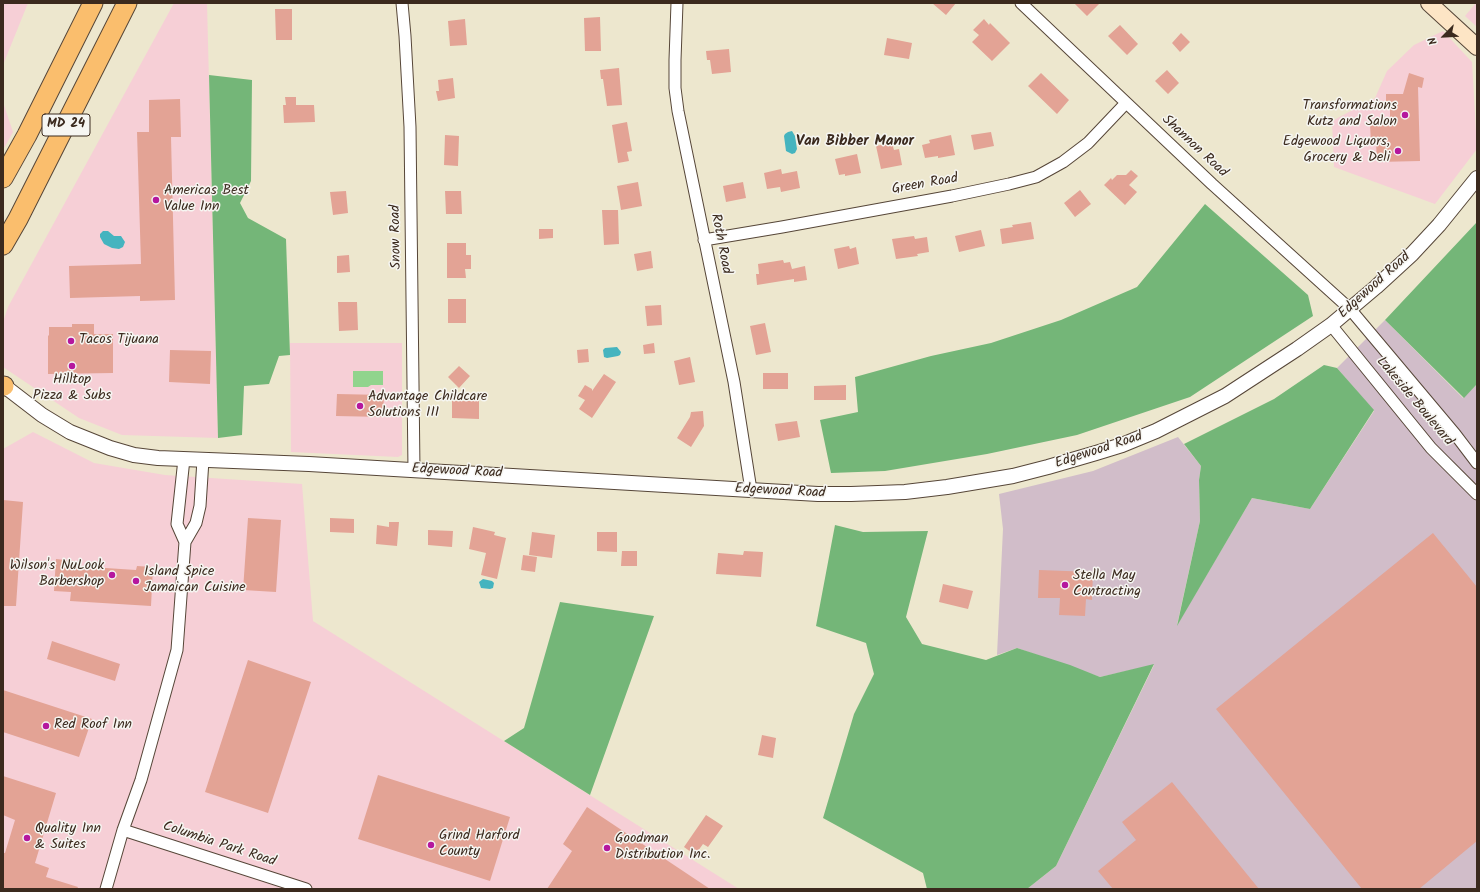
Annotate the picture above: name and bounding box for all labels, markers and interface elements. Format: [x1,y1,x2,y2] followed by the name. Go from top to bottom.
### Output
[1424,16,1464,56] north arrow
[1423,34,1443,48] text: N
[1302,99,1397,132] place label: Transformations Kutz and Salon
[1400,110,1410,120] marker: Transformations Kutz and Salon
[1158,112,1230,182] street label: Shannon Road
[42,114,90,136] road number: MD 24
[796,133,914,151] district label: Van Bibber Manor
[1283,135,1390,168] place label: Edgewood Liquors, Grocery & Deli
[1393,146,1403,156] marker: Edgewood Liquors, Grocery & Deli
[891,171,959,199] street label: Green Road
[164,184,249,216] place label: Americas Best Value Inn
[151,195,161,205] marker: Americas Best Value Inn
[388,205,406,269] street label: Snow Road
[706,212,734,276] street label: Roth Road
[1336,249,1414,323] street label: Edgewood Road
[79,333,159,349] place label: Tacos Tijuana
[66,336,76,346] marker: Tacos Tijuana
[1372,354,1456,450] street label: Lakeside Boulevard
[67,361,77,371] marker: Hilltop Pizza & Subs
[33,373,111,406] place label: Hilltop Pizza & Subs
[368,390,487,422] place label: Advantage Childcare Solutions III
[355,401,365,411] marker: Advantage Childcare Solutions III
[1053,429,1145,473] street label: Edgewood Road
[411,461,503,483] street label: Edgewood Road
[734,481,826,503] street label: Edgewood Road
[10,559,104,592] place label: Wilson's NuLook Barbershop
[144,565,246,598] place label: Island Spice Jamaican Cuisine
[1073,569,1141,602] place label: Stella May Contracting
[107,570,117,580] marker: Wilson's NuLook Barbershop
[131,576,141,586] marker: Island Spice Jamaican Cuisine
[1060,580,1070,590] marker: Stella May Contracting
[54,718,132,734] place label: Red Roof Inn
[41,721,51,731] marker: Red Roof Inn
[160,819,278,871] street label: Columbia Park Road
[35,822,101,854] place label: Quality Inn & Suites
[439,829,519,862] place label: Grind Harford County
[615,832,710,864] place label: Goodman Distribution Inc.
[22,833,32,843] marker: Quality Inn & Suites
[426,840,436,850] marker: Grind Harford County
[602,843,612,853] marker: Goodman Distribution Inc.

